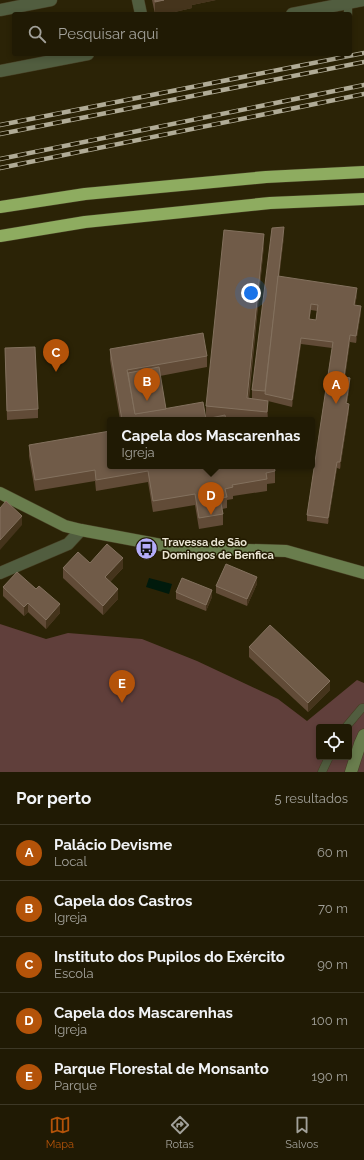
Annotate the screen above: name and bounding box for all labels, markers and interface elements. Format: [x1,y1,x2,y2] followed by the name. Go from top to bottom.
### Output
[12,12,352,56] search box
[26,23,48,45] icon: search
[58,25,158,43] text: Pesquisar aqui
[241,283,261,303] your location
[43,339,69,372] pin: C
[134,368,160,401] pin: B
[323,371,349,404] pin: A
[107,417,315,469] popup
[122,427,300,445] text: Capela dos Mascarenhas
[122,445,155,460] text: Igreja
[198,482,224,515] pin: D
[133,535,159,561] bus stop icon: Travessa de São Domingos de Benfica
[162,536,274,562] place label: Travessa de São Domingos de Benfica
[109,670,135,703] pin: E
[316,724,352,760] map controls
[316,724,352,760] button: locate
[16,788,91,808] text: Por perto
[275,791,348,806] text: 5 resultados
[54,836,172,854] text: Palácio Devisme
[25,845,33,860] text: A
[317,845,348,860] text: 60 m
[54,854,87,869] text: Local
[54,892,192,910] text: Capela dos Castros
[25,901,33,916] text: B
[318,901,348,916] text: 70 m
[54,910,87,925] text: Igreja
[54,948,285,966] text: Instituto dos Pupilos do Exército
[25,957,33,972] text: C
[317,957,348,972] text: 90 m
[54,966,94,981] text: Escola
[54,1004,233,1022] text: Capela dos Mascarenhas
[24,1013,34,1028] text: D
[311,1013,348,1028] text: 100 m
[54,1022,87,1037] text: Igreja
[54,1060,269,1078] text: Parque Florestal de Monsanto
[25,1069,33,1084] text: E
[312,1069,348,1084] text: 190 m
[54,1078,97,1093] text: Parque
[46,1114,74,1151] tab: Mapa
[165,1114,194,1151] tab: Rotas
[285,1114,318,1151] tab: Salvos

